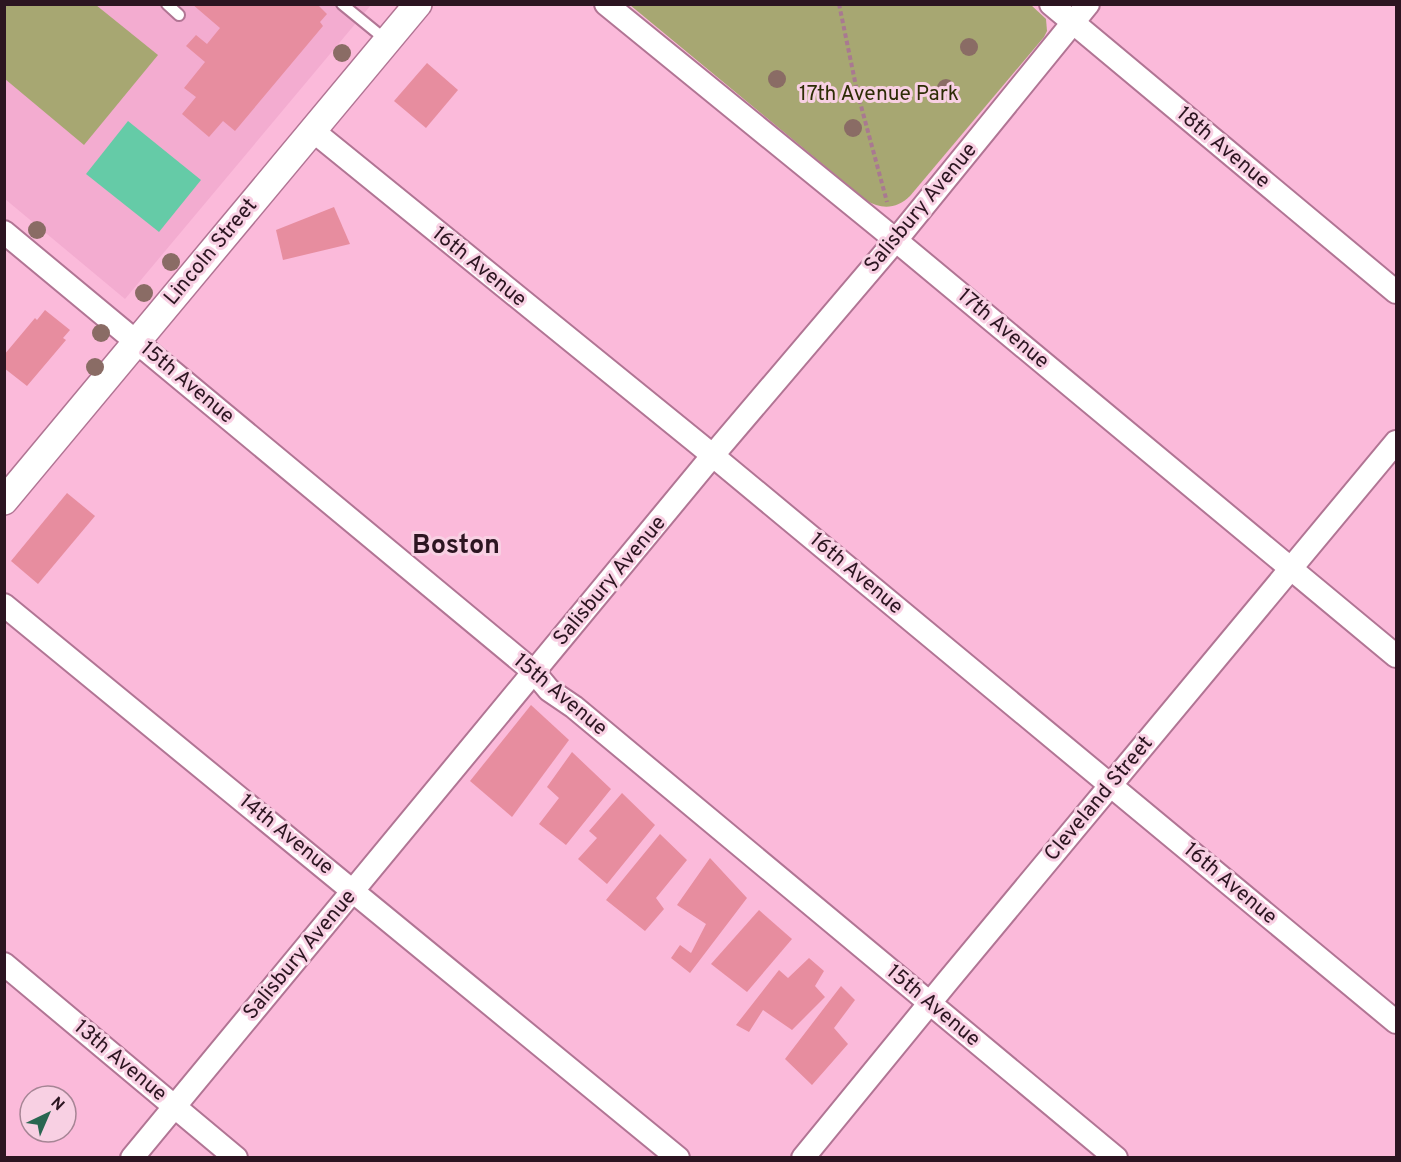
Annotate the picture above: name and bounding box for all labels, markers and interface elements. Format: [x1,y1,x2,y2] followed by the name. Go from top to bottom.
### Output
[799,81,959,108] park label: 17th Avenue Park
[1171,101,1275,195] street label: 18th Avenue
[859,137,983,279] street label: Salisbury Avenue
[158,193,264,311] street label: Lincoln Street
[426,221,532,313] street label: 16th Avenue
[952,283,1054,375] street label: 17th Avenue
[134,336,240,430] street label: 15th Avenue
[548,510,672,652] street label: Salisbury Avenue
[804,527,908,621] street label: 16th Avenue
[412,529,500,563] district label: Boston
[507,648,613,742] street label: 15th Avenue
[1039,731,1159,867] street label: Cleveland Street
[233,789,339,881] street label: 14th Avenue
[1178,837,1282,931] street label: 16th Avenue
[238,884,362,1026] street label: Salisbury Avenue
[880,959,986,1053] street label: 15th Avenue
[68,1014,172,1108] street label: 13th Avenue
[18,1084,78,1144] north arrow
[46,1093,68,1116] text: N

